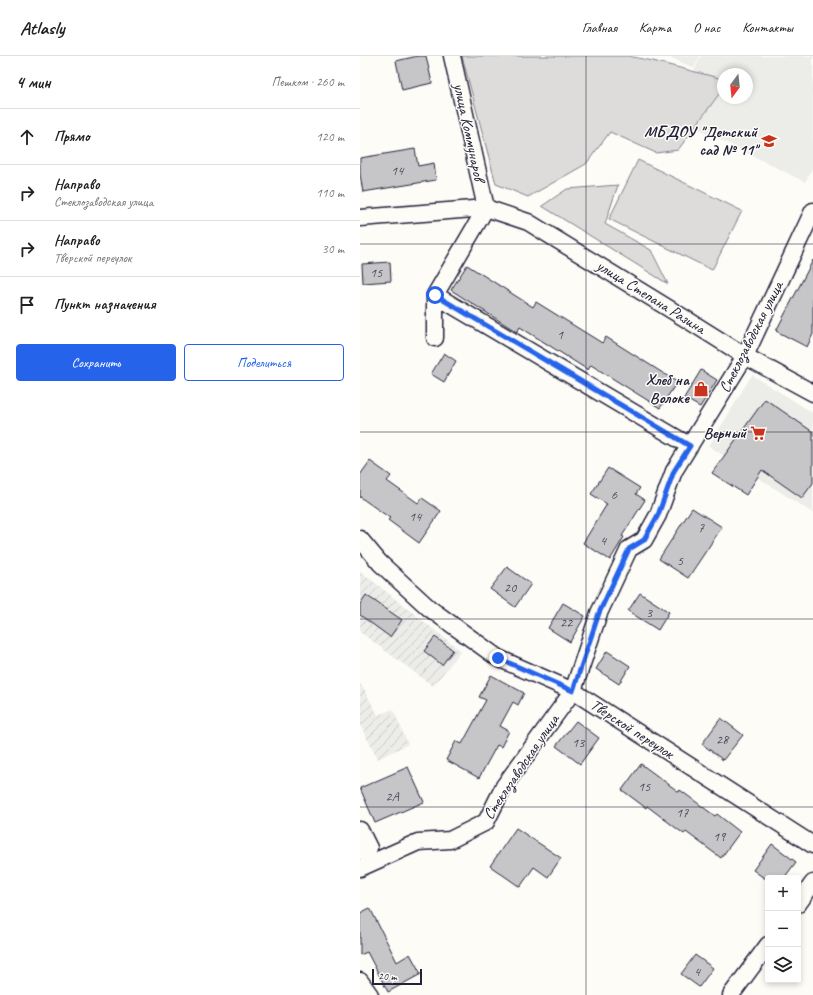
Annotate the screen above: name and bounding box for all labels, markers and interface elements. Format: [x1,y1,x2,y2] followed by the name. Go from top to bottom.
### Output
[20,16,64,40] text: Atlasly
[582,19,617,36] text: Главная
[639,19,671,36] text: Карта
[693,19,720,36] text: О нас
[742,19,793,36] text: Контакты
[717,68,753,104] north arrow
[16,72,51,93] text: 4 мин
[271,74,344,90] text: Пешком · 260 m
[449,80,490,187] street label: улица Коммунаров
[644,122,761,160] place label: МБДОУ "Детский сад № 11"
[16,126,38,148] icon: ahead
[54,127,90,146] text: Прямо
[316,129,344,145] text: 120 m
[760,132,778,150] school or university icon: МБДОУ "Детский сад № 11"
[391,162,405,179] house number: 14
[54,175,100,194] text: Направо
[16,182,38,204] icon: right
[316,185,344,201] text: 110 m
[54,194,153,210] text: Стеклозаводская улица
[54,231,100,250] text: Направо
[16,238,38,260] icon: right
[322,241,344,257] text: 30 m
[54,250,131,266] text: Тверской переулок
[592,255,710,339] street label: улица Степана Разина
[370,264,383,281] house number: 15
[714,277,788,396] street label: Стеклозаводская улица
[426,286,444,304] route start
[16,294,38,316] icon: arrive
[54,295,156,314] text: Пункт назначения
[557,326,564,343] house number: 1
[16,344,176,381] button: Сохранить
[184,344,344,381] button: Поделиться
[646,370,690,408] place label: Хлеб на Волоке
[692,380,710,398] shop icon: Хлеб на Волоке
[704,423,747,443] place label: Верный
[749,424,767,442] supermarket icon: Верный
[611,486,618,503] house number: 6
[409,508,423,525] house number: 14
[698,519,705,536] house number: 7
[600,532,608,549] house number: 4
[677,552,684,569] house number: 5
[504,579,518,596] house number: 20
[646,604,654,621] house number: 3
[560,614,574,631] house number: 22
[489,649,507,667] route end
[587,695,679,764] street label: Тверской переулок
[479,710,564,823] street label: Стеклозаводская улица
[716,731,730,748] house number: 28
[572,734,586,751] house number: 13
[638,778,651,795] house number: 15
[385,788,400,805] house number: 2А
[676,804,689,821] house number: 17
[713,828,727,845] house number: 19
[765,875,801,983] map controls
[765,875,801,911] button: +
[765,911,801,947] button: −
[765,947,801,983] button: layers
[694,963,702,980] house number: 4
[372,967,422,986] scale bar
[378,969,397,983] text: 20 m

